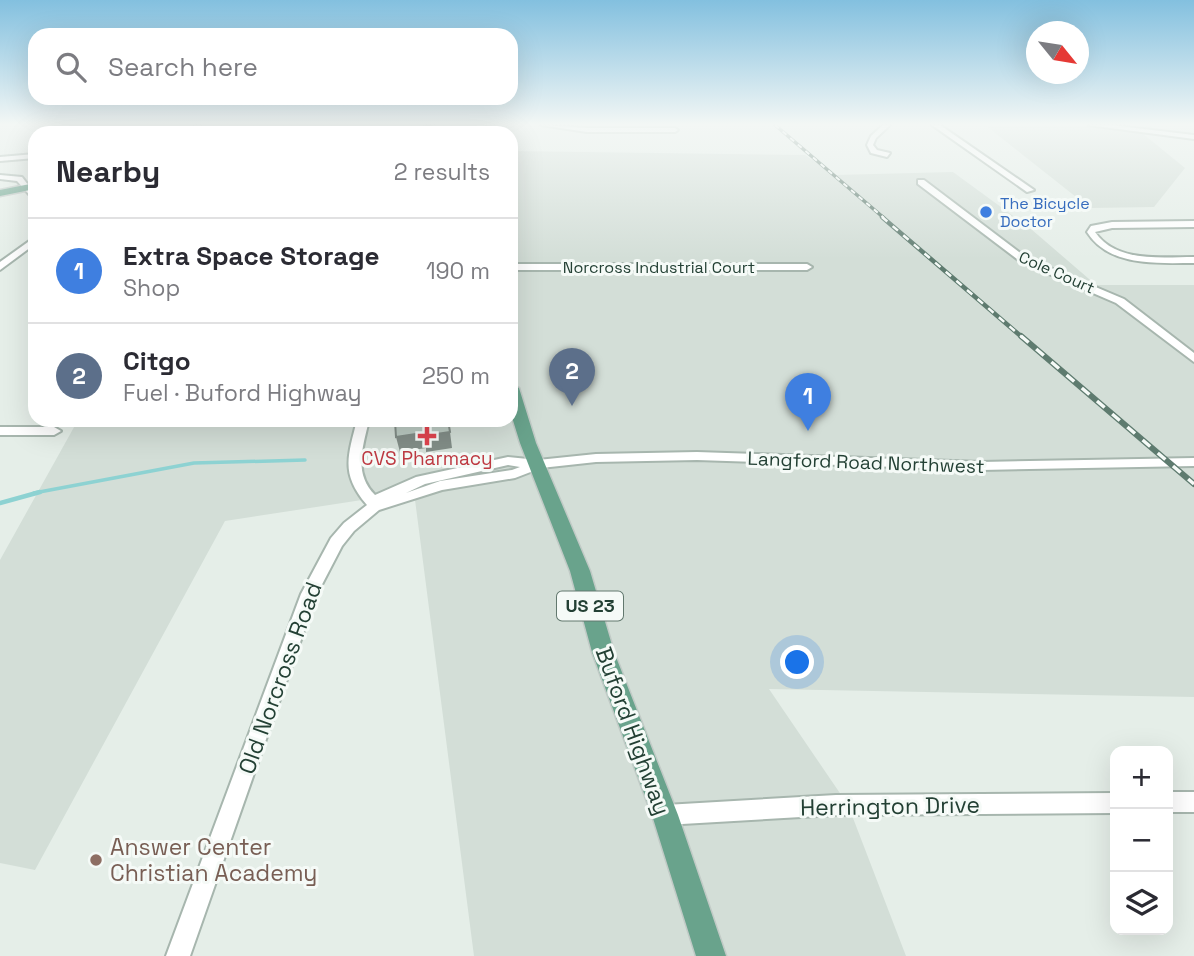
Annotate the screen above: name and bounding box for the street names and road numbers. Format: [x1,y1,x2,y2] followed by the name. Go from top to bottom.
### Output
[1016,246,1098,299] street label: Cole Court
[563,257,755,278] street label: Norcross Industrial Court
[747,446,985,479] street label: Langford Road Northwest
[231,578,329,778] street label: Old Norcross Road
[557,592,623,620] road number: US 23
[589,643,677,819] street label: Buford Highway
[800,789,980,823] street label: Herrington Drive

